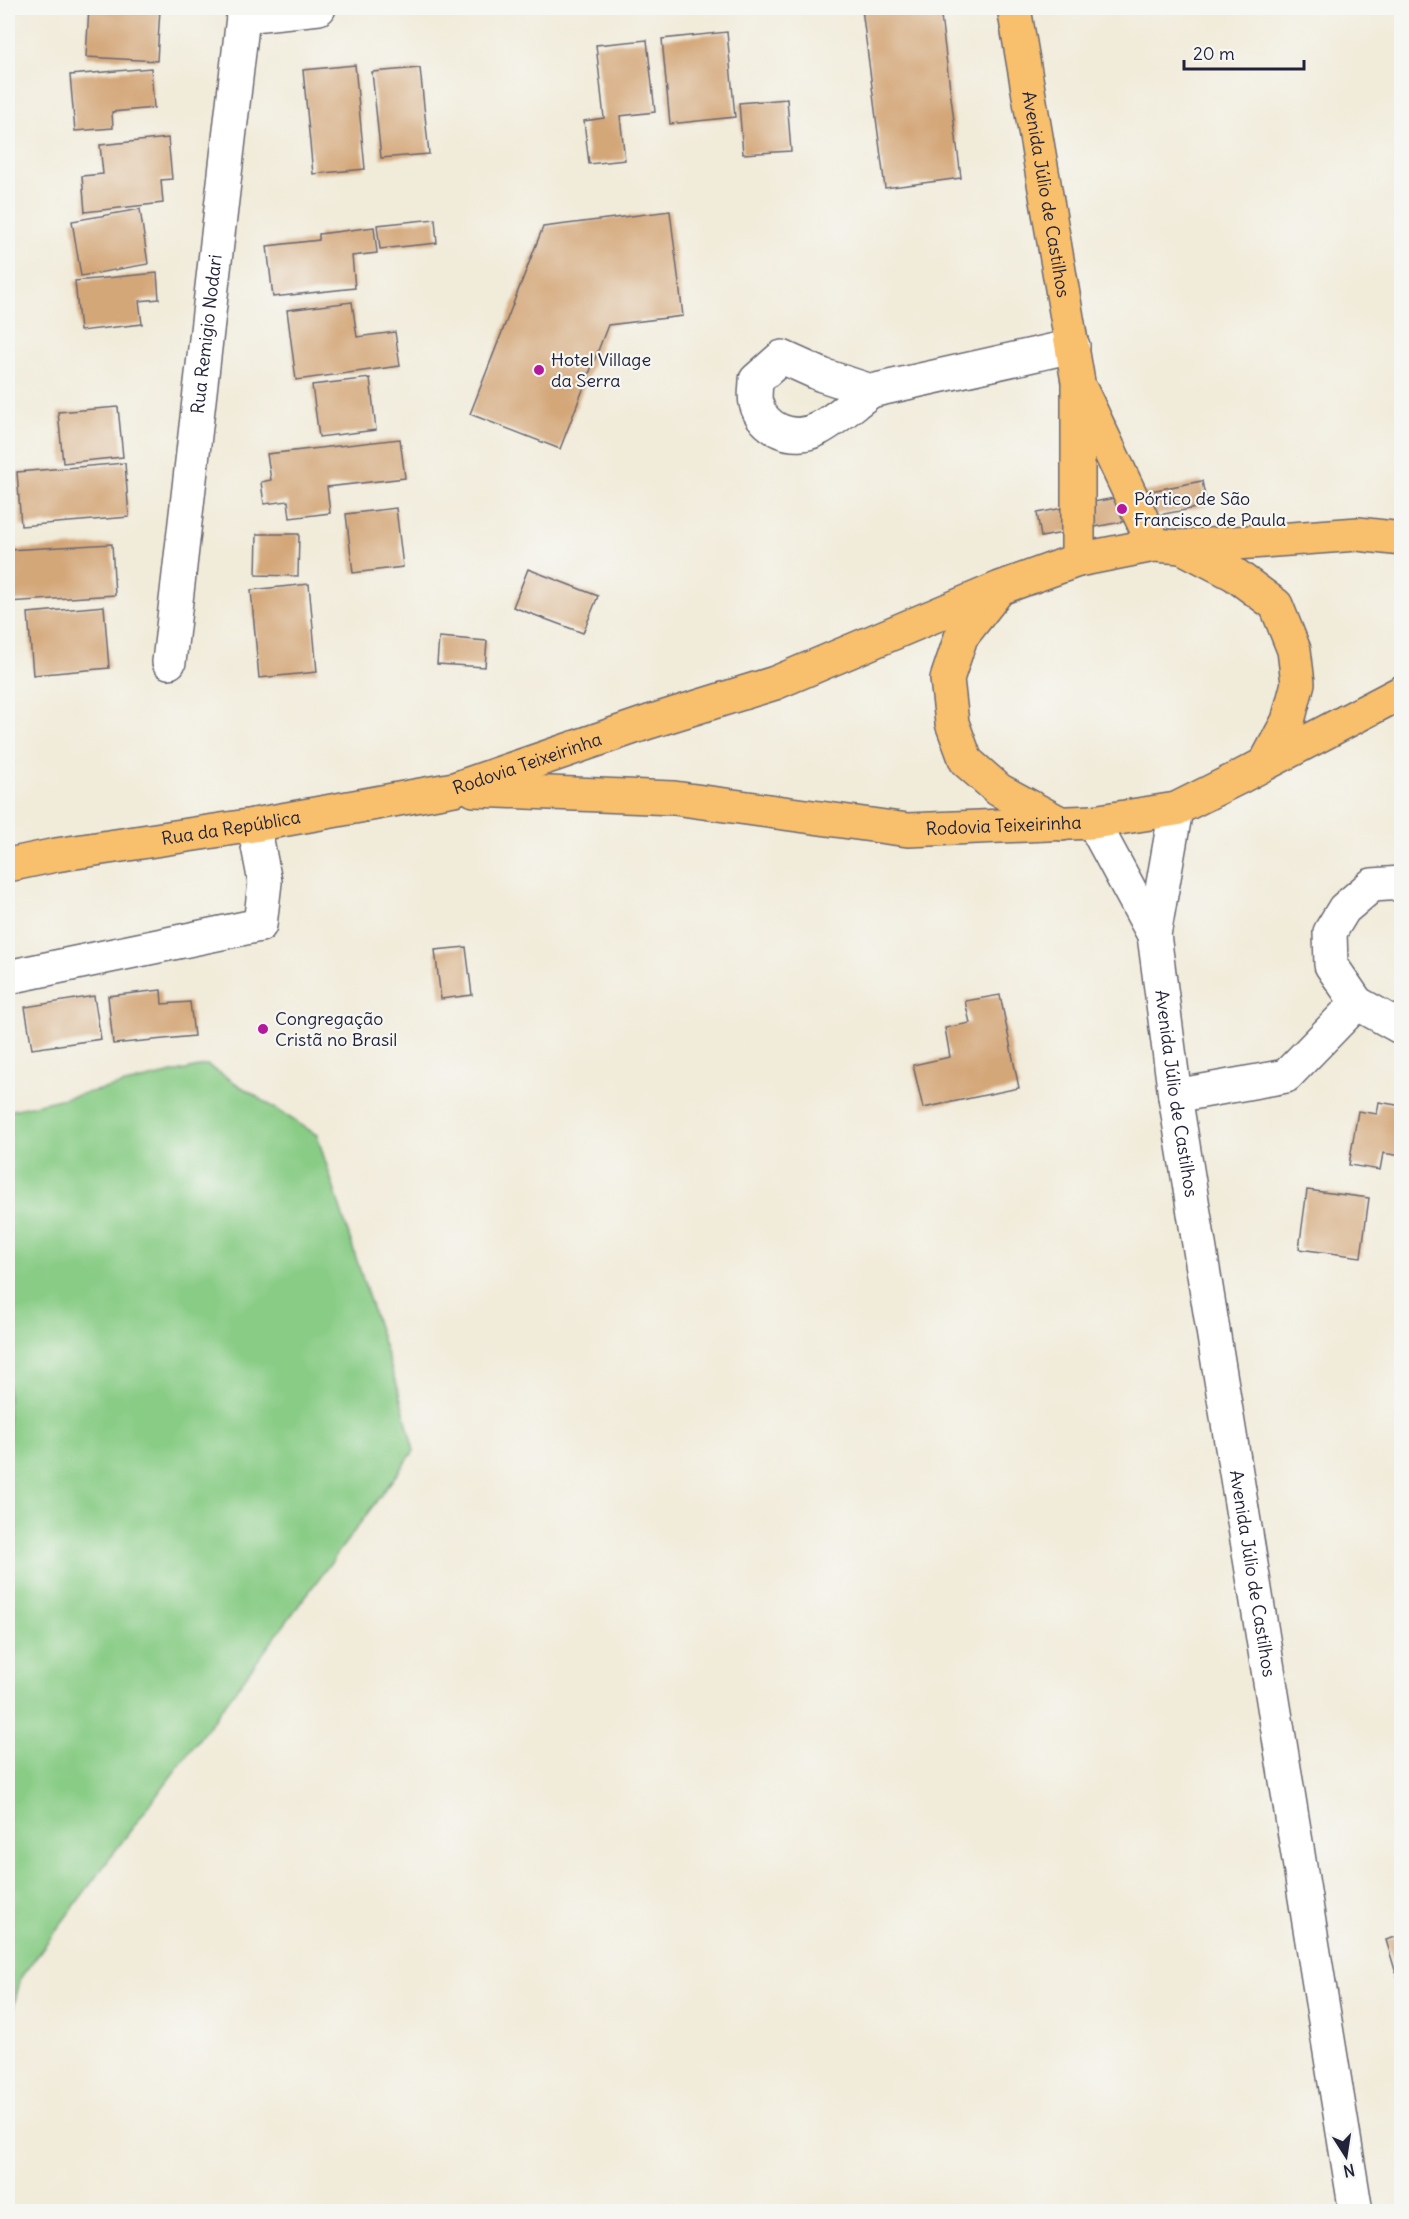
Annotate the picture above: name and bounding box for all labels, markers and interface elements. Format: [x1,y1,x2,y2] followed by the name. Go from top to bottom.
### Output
[1184,33,1304,71] scale bar
[1193,42,1235,65] text: 20 m
[1017,89,1075,299] street label: Avenida Júlio de Castilhos
[186,253,227,415] street label: Rua Remigio Nodari
[551,348,651,392] place label: Hotel Village da Serra
[532,363,546,377] marker: Hotel Village da Serra
[1134,487,1286,531] place label: Pórtico de São Francisco de Paula
[1115,502,1129,516] marker: Pórtico de São Francisco de Paula
[450,727,605,800] street label: Rodovia Teixeirinha
[160,805,302,850] street label: Rua da República
[925,811,1082,840] street label: Rodovia Teixeirinha
[1150,988,1203,1199] street label: Avenida Júlio de Castilhos
[275,1007,397,1051] place label: Congregação Cristã no Brasil
[256,1022,270,1036] marker: Congregação Cristã no Brasil
[1225,1468,1281,1679] street label: Avenida Júlio de Castilhos
[1316,2126,1376,2186] north arrow
[1342,2160,1357,2182] text: N

